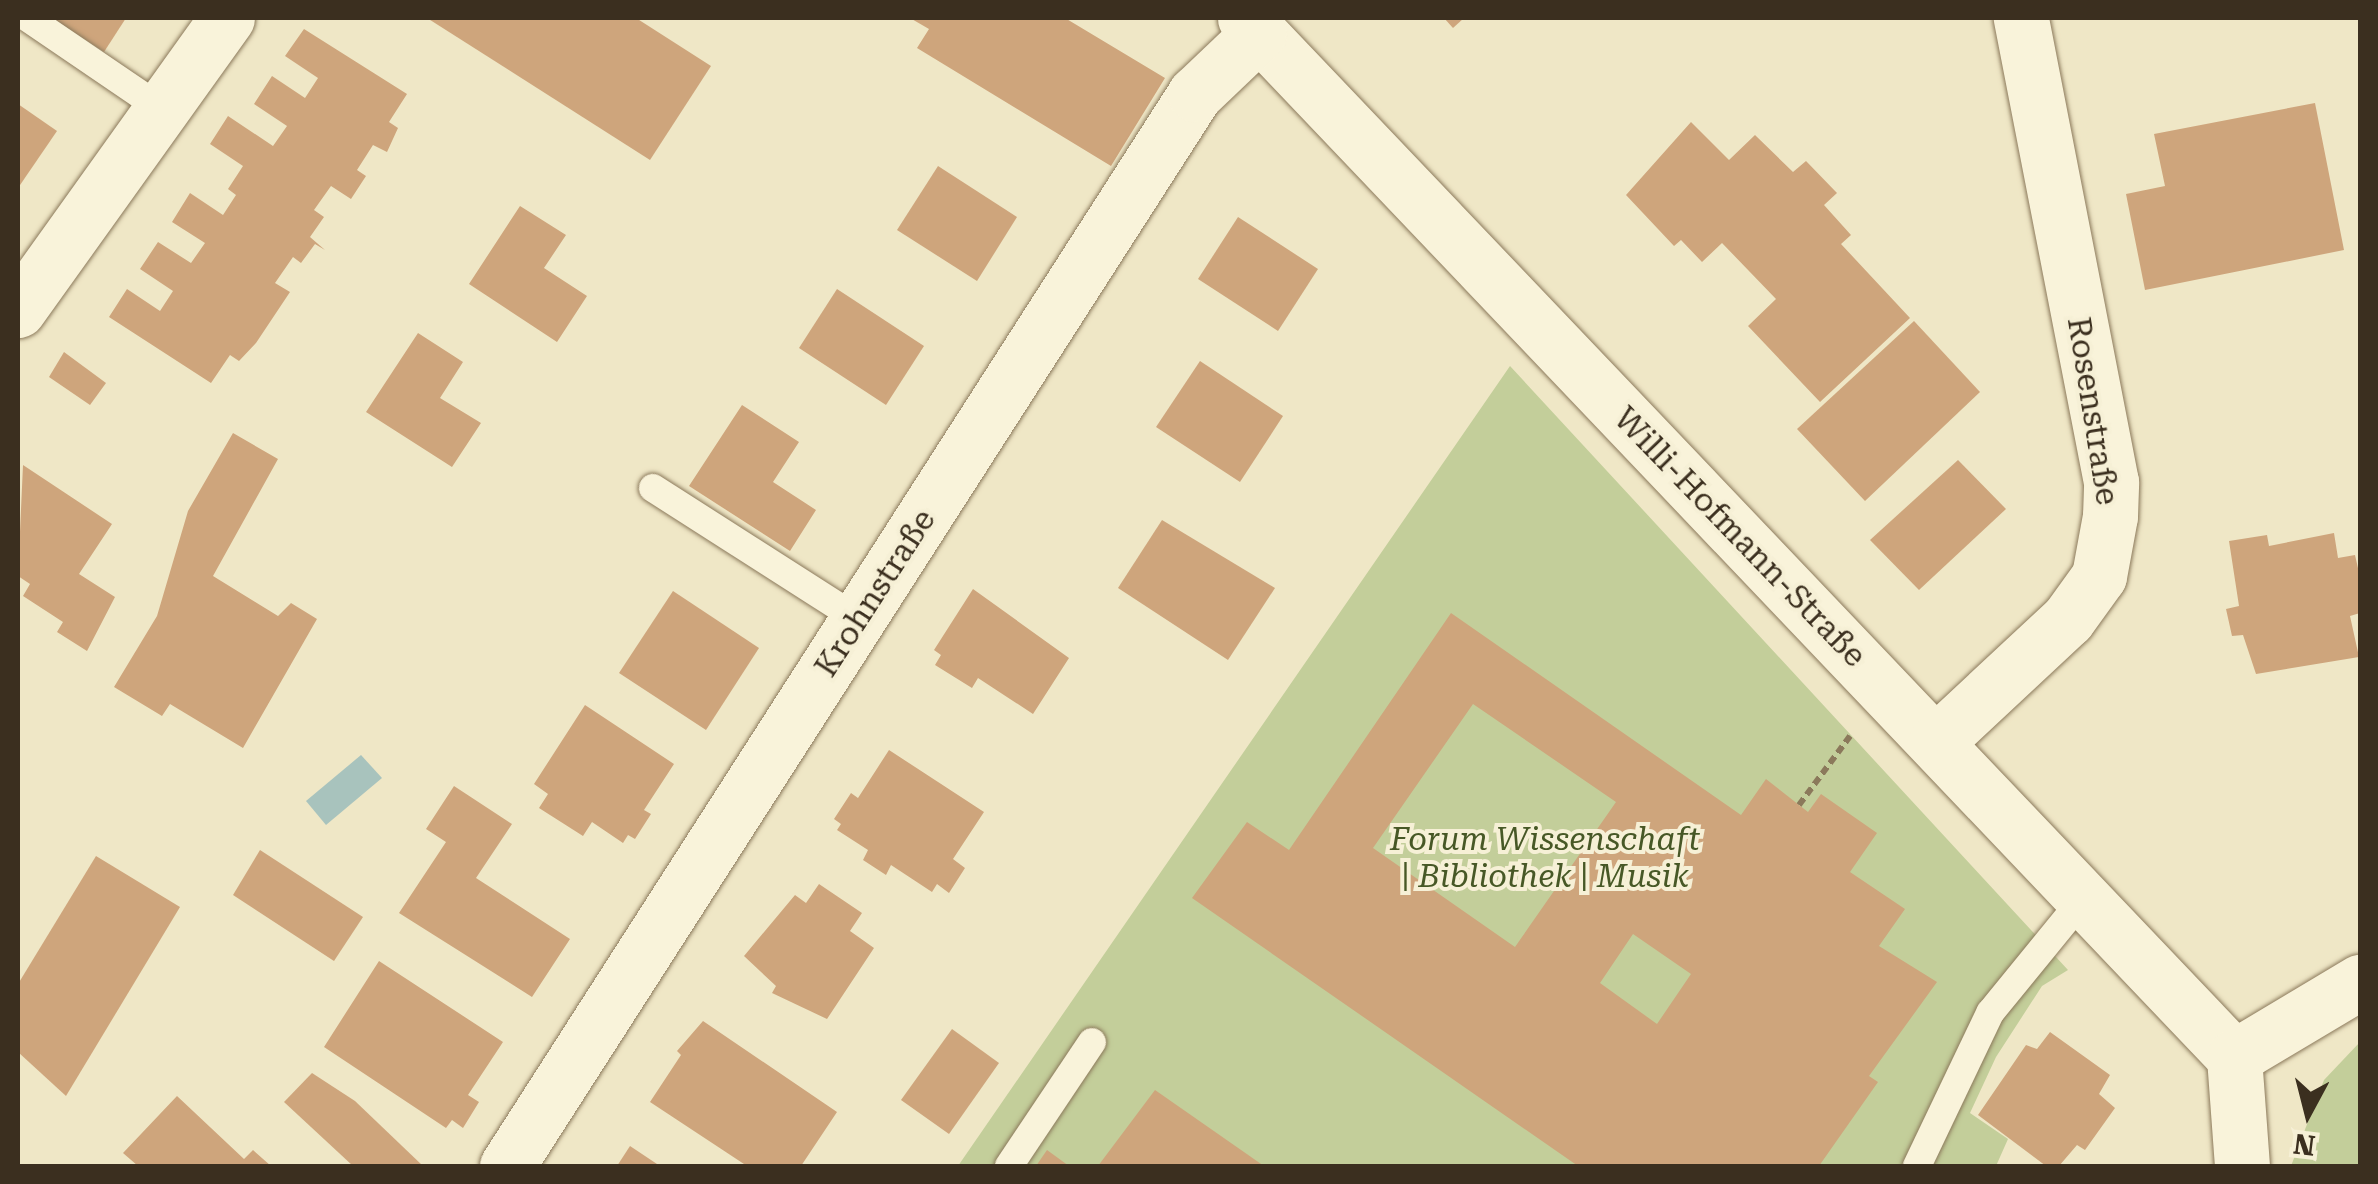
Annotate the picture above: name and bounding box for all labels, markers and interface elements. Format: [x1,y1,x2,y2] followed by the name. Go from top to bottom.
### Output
[2059,314,2127,508] street label: Rosenstraße
[1606,399,1874,675] street label: Willi-Hofmann-Straße
[807,502,943,684] street label: Krohnstraße
[1390,821,1700,896] park label: Forum Wissenschaft | Bibliothek | Musik
[2258,1064,2358,1164] north arrow
[2292,1127,2317,1162] text: N

